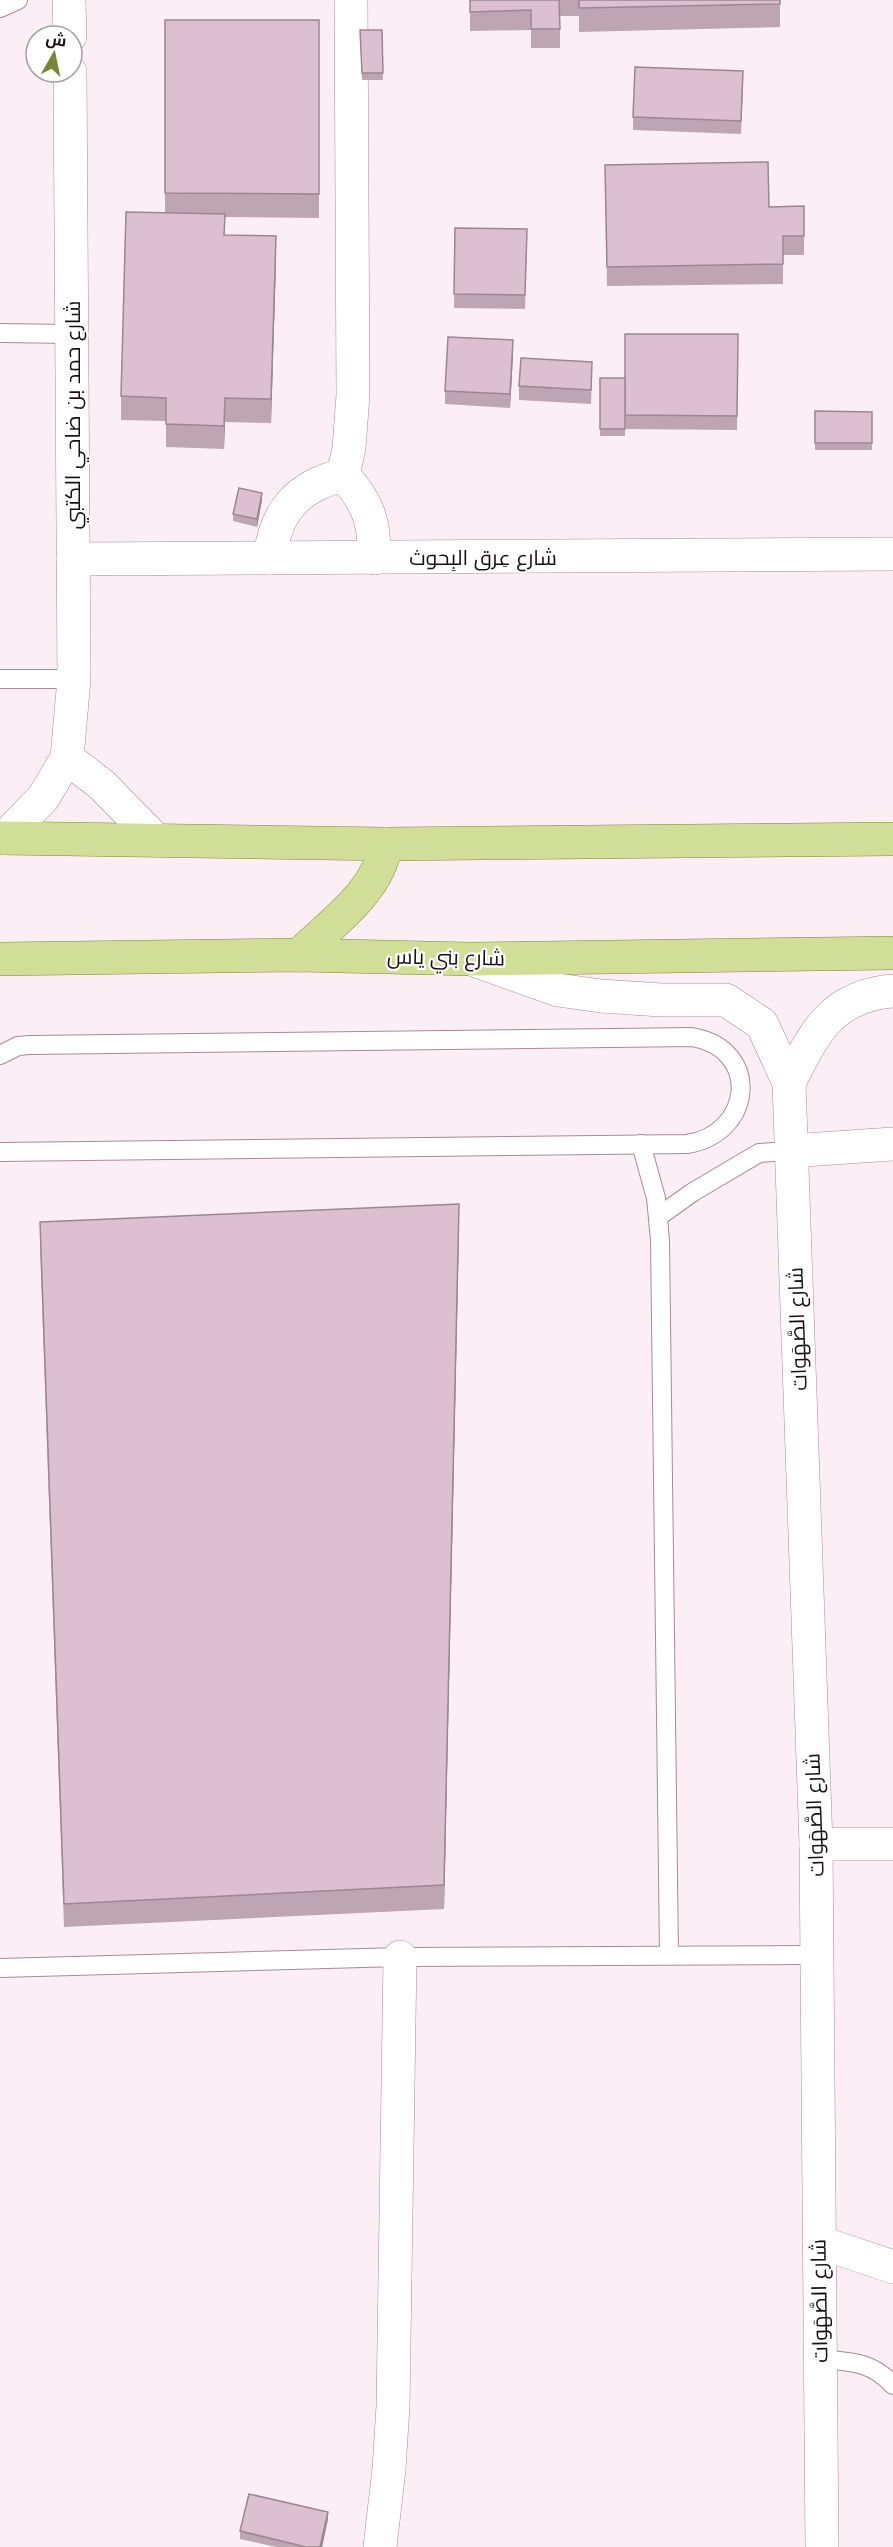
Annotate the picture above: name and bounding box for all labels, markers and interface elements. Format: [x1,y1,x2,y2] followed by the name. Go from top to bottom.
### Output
[24,24,84,84] north arrow
[45,28,68,51] text: ش
[59,301,89,529] street label: شارع حمد بن ضاحي الكتبي
[409,544,557,572] street label: شارع عِرق البِحوث
[387,942,505,975] street label: شارع بني ياس
[781,1267,814,1391] street label: شارع الصَّهَوات
[798,1753,831,1877] street label: شارع الصَّهَوات
[804,2239,835,2363] street label: شارع الصَّهَوات

